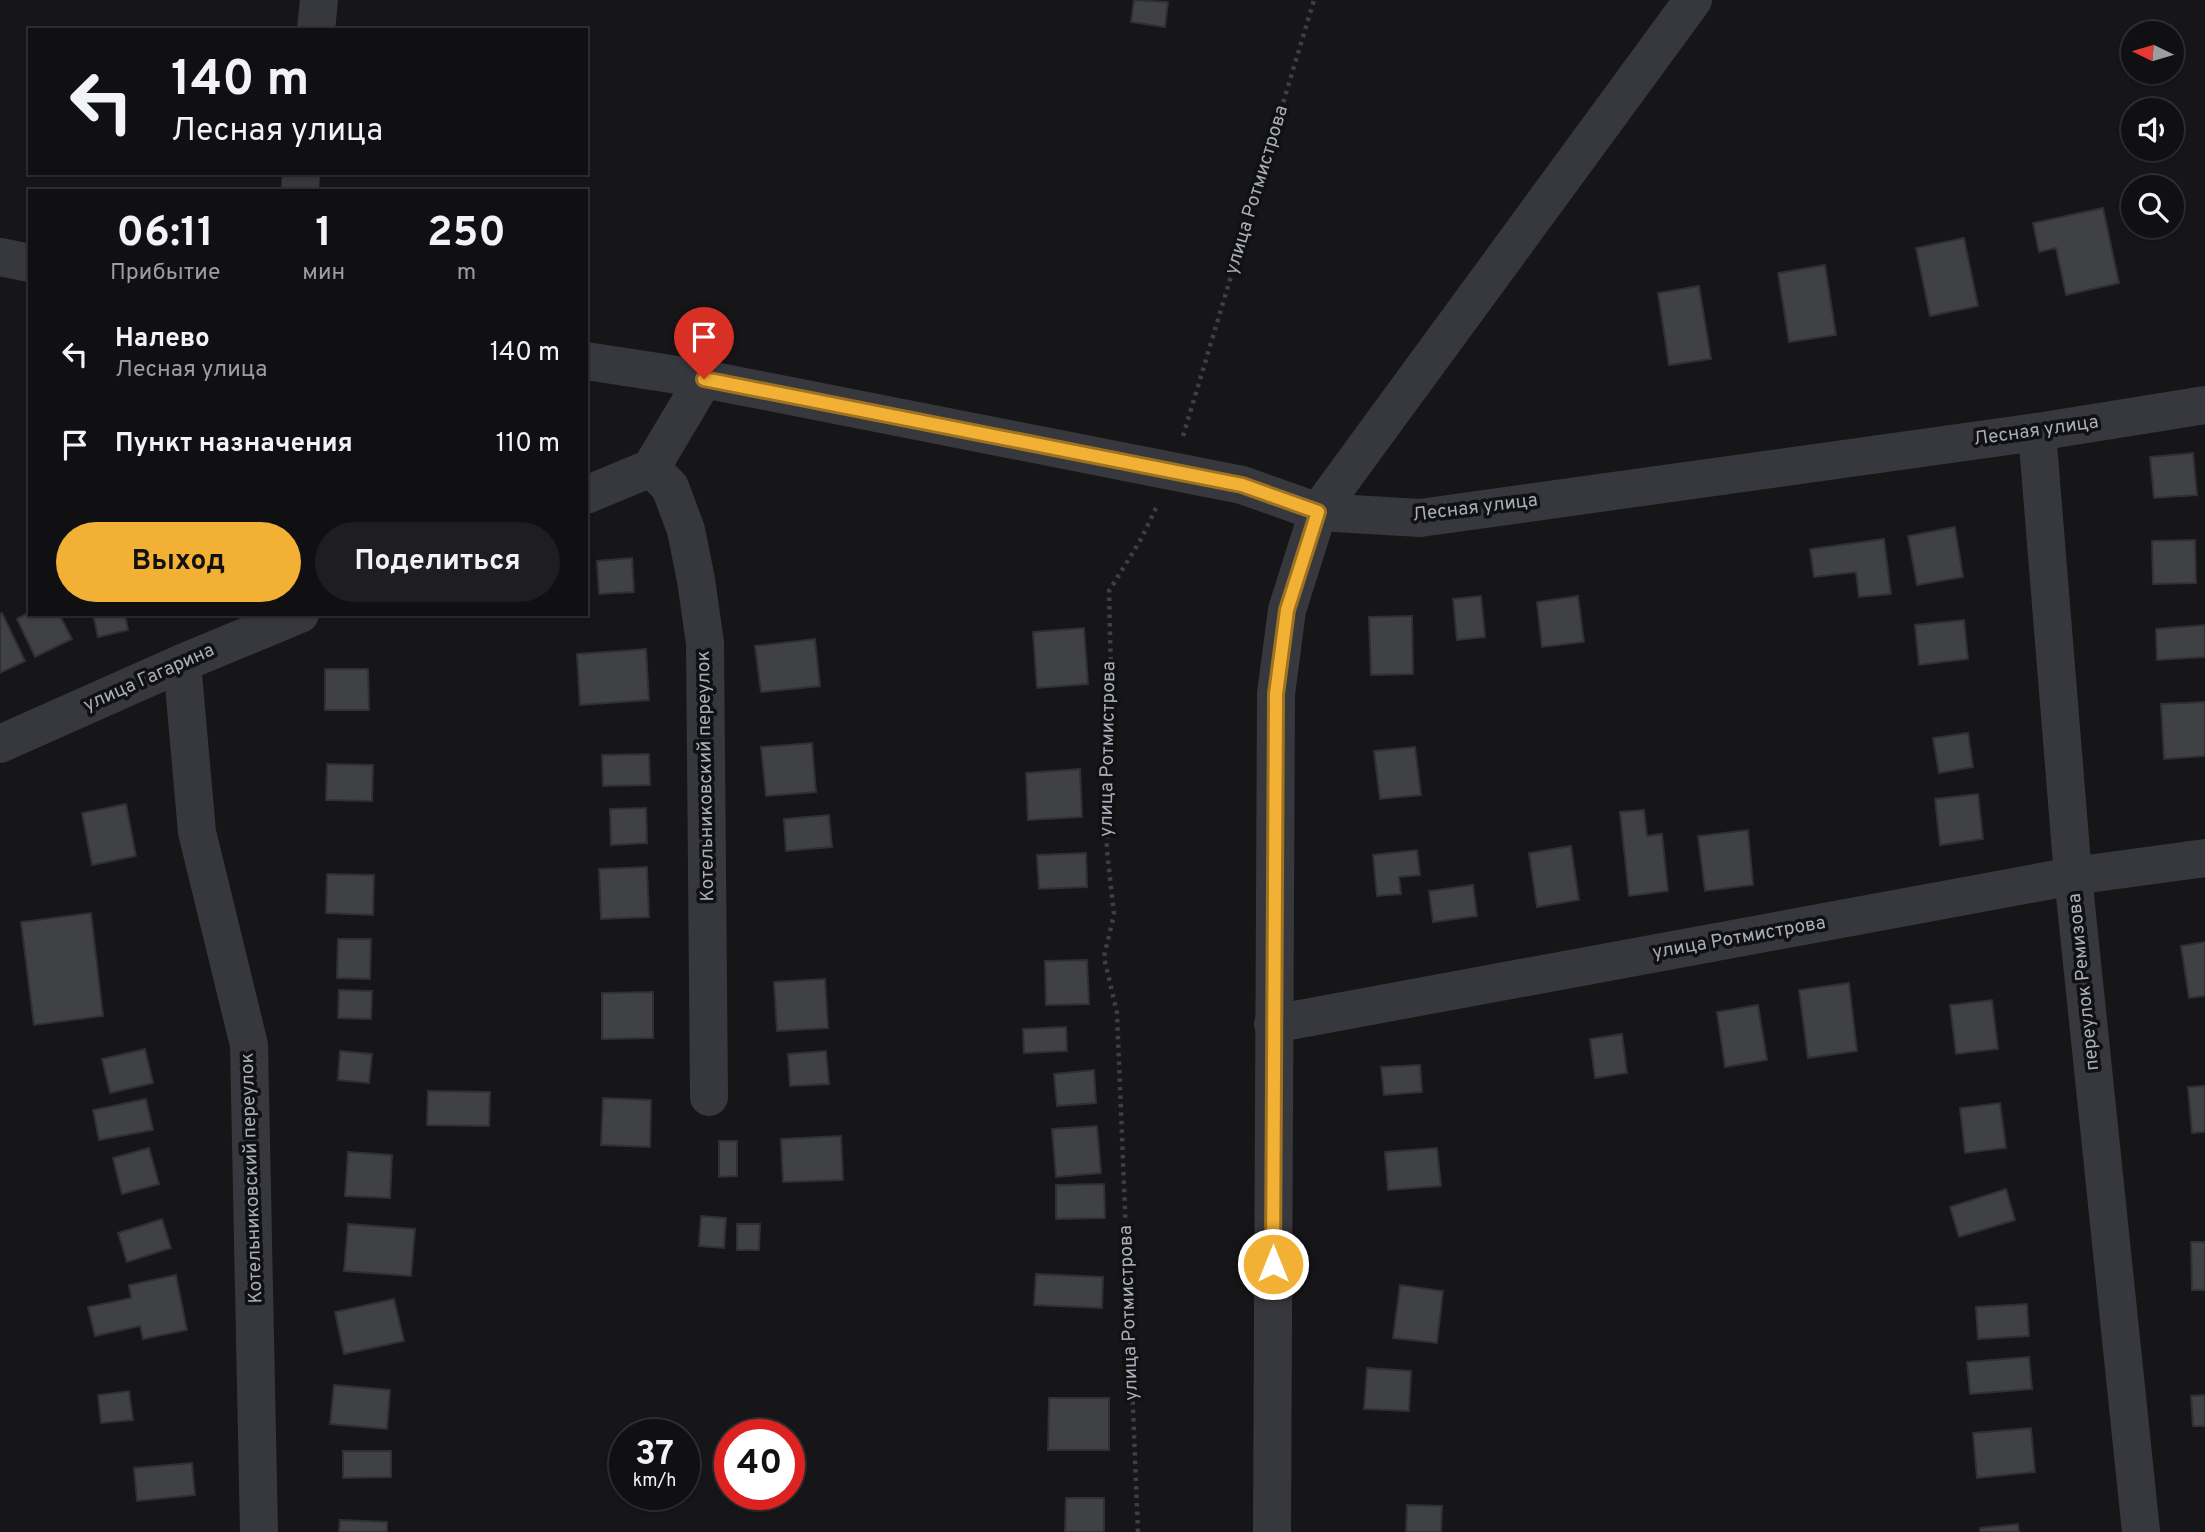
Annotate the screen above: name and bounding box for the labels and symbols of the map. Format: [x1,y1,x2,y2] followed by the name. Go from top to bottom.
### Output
[2121,21,2184,84] north arrow
[1220,103,1294,277] street label: улица Ротмистрова
[674,307,734,379] pin
[1972,410,2100,452] street label: Лесная улица
[1411,488,1539,528] street label: Лесная улица
[80,638,218,718] street label: улица Гагарина
[692,650,720,902] street label: Котельниковский переулок
[1094,661,1122,837] street label: улица Ротмистрова
[2063,892,2105,1072] street label: переулок Ремизова
[1650,911,1828,965] street label: улица Ротмистрова
[236,1052,268,1304] street label: Котельниковский переулок
[1114,1225,1144,1401] street label: улица Ротмистрова
[1236,1227,1310,1301] position arrow
[714,1419,805,1510] speed limit sign: 40

